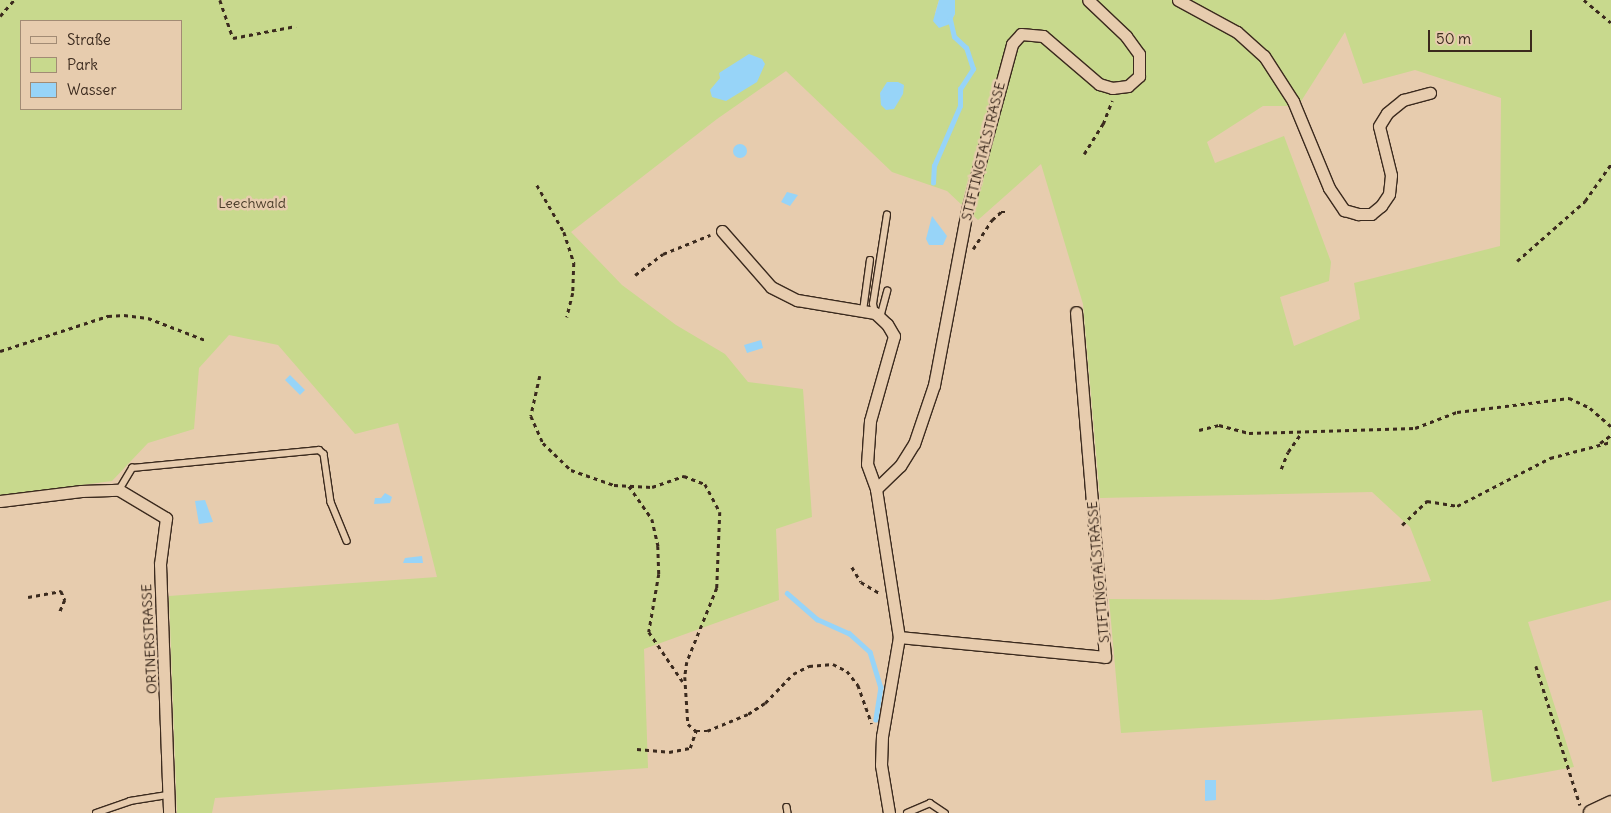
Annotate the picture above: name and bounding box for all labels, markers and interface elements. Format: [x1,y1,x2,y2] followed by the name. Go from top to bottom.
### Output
[20,20,182,110] legend
[1431,20,1535,52] scale bar
[1436,29,1471,48] text: 50 m
[67,30,111,49] text: Straße
[67,55,98,74] text: Park
[67,80,117,99] text: Wasser
[958,80,1008,222] street label: STIFTINGTALSTRASSE
[218,195,286,211] park label: Leechwald
[1083,500,1113,644] street label: STIFTINGTALSTRASSE
[138,583,160,695] street label: ORTNERSTRASSE

